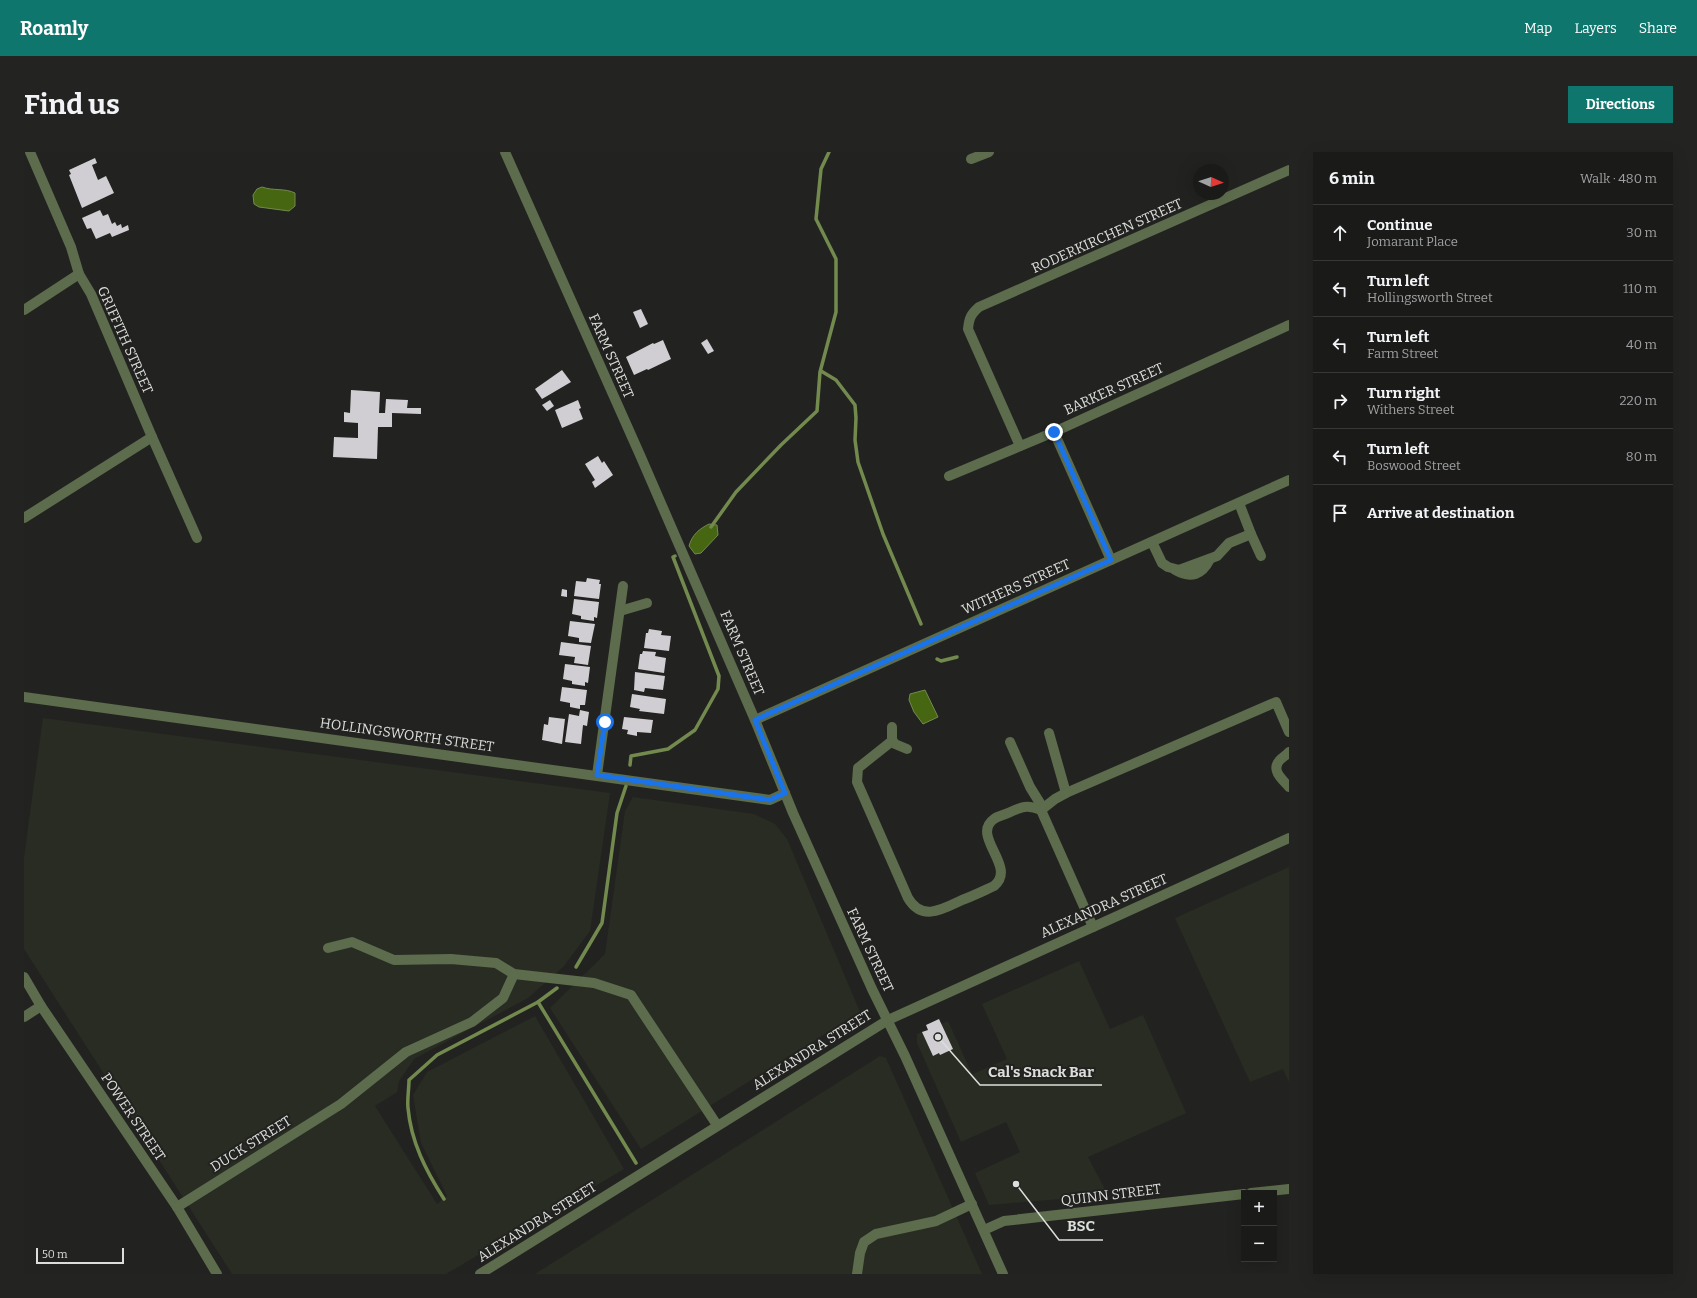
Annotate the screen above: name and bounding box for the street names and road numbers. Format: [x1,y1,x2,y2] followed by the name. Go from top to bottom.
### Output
[1029,195,1185,277] street label: RODERKIRCHEN STREET
[94,284,156,396] street label: GRIFFITH STREET
[585,311,637,401] street label: FARM STREET
[1062,359,1166,419] street label: BARKER STREET
[959,555,1073,619] street label: WITHERS STREET
[716,608,768,698] street label: FARM STREET
[319,714,495,756] street label: HOLLINGSWORTH STREET
[1038,870,1170,942] street label: ALEXANDRA STREET
[843,905,897,995] street label: FARM STREET
[749,1006,875,1094] street label: ALEXANDRA STREET
[97,1070,169,1164] street label: POWER STREET
[207,1112,295,1176] street label: DUCK STREET
[474,1178,600,1266] street label: ALEXANDRA STREET
[1060,1180,1162,1210] street label: QUINN STREET

